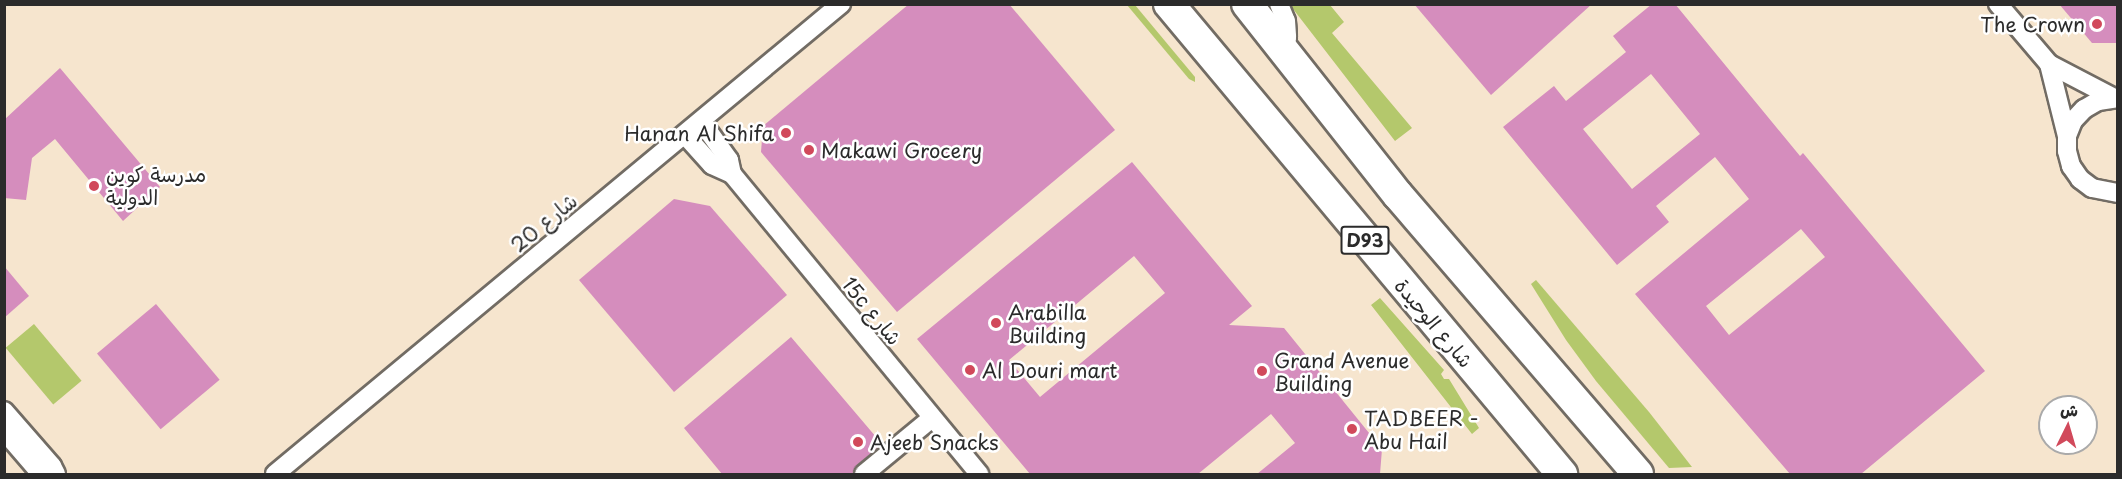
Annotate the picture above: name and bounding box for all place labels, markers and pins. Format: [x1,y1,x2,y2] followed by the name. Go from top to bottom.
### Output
[1981,12,2085,36] place label: The Crown
[2090,17,2104,31] marker: The Crown
[624,121,774,145] place label: Hanan Al Shifa
[779,126,793,140] marker: Hanan Al Shifa
[821,138,982,162] place label: Makawi Grocery
[802,143,816,157] marker: Makawi Grocery
[106,162,206,209] place label: مدرسة كوين الدولية
[87,179,101,193] marker: مدرسة كوين الدولية
[1008,300,1086,347] place label: Arabilla Building
[989,316,1003,330] marker: Arabilla Building
[1274,348,1410,395] place label: Grand Avenue Building
[982,358,1118,382] place label: Al Douri mart
[963,363,977,377] marker: Al Douri mart
[1255,364,1269,378] marker: Grand Avenue Building
[1364,406,1479,453] place label: TADBEER - Abu Hail
[1345,422,1359,436] marker: TADBEER - Abu Hail
[870,430,1000,454] place label: Ajeeb Snacks
[851,435,865,449] marker: Ajeeb Snacks

